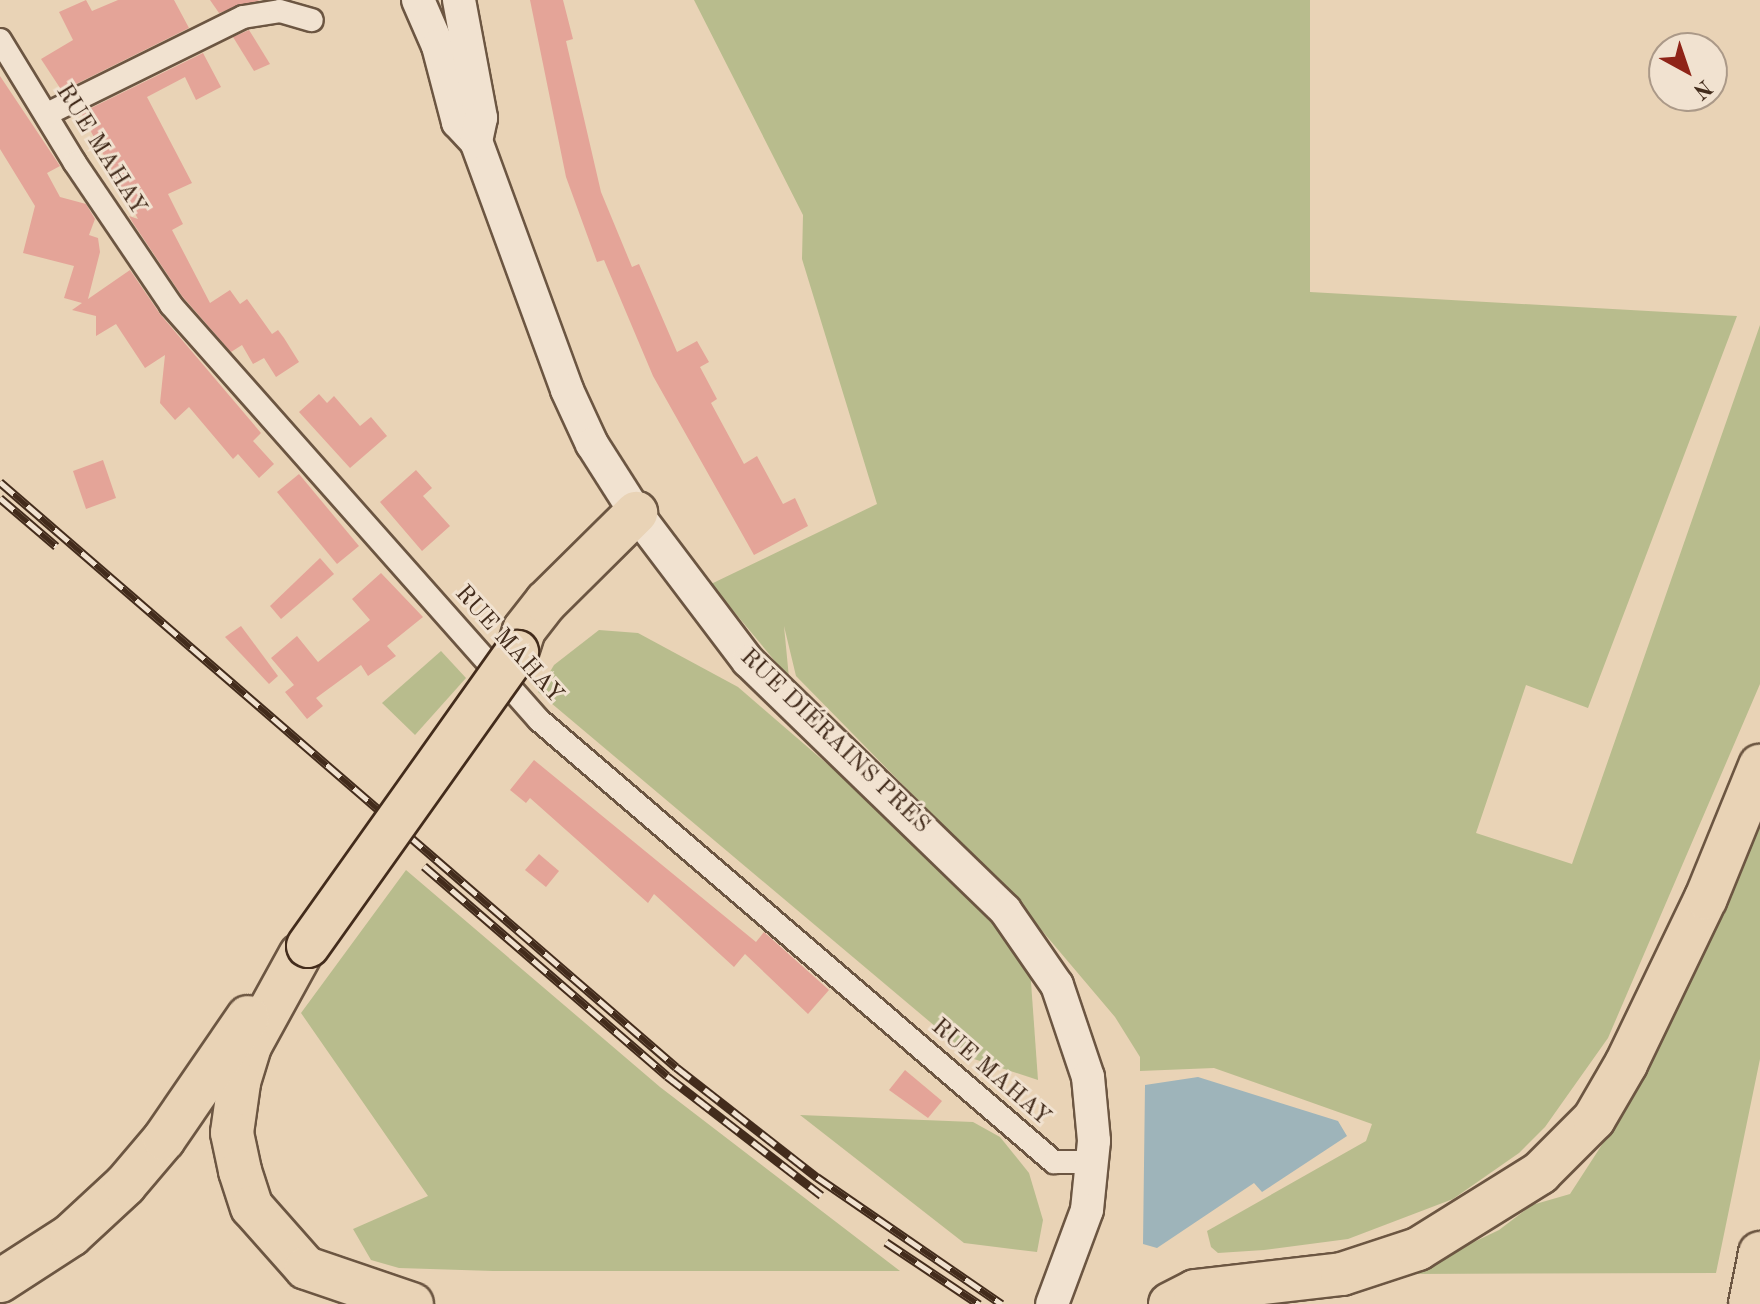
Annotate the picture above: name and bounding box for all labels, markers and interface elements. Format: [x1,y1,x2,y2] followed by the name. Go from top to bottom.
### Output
[1648,32,1728,112] north arrow
[1689,75,1716,103] text: N
[48,79,152,221] street label: RUE MAHAY
[448,580,568,710] street label: RUE MAHAY
[733,644,935,840] street label: RUE DIÉRAINS PRÉS
[924,1013,1056,1133] street label: RUE MAHAY

